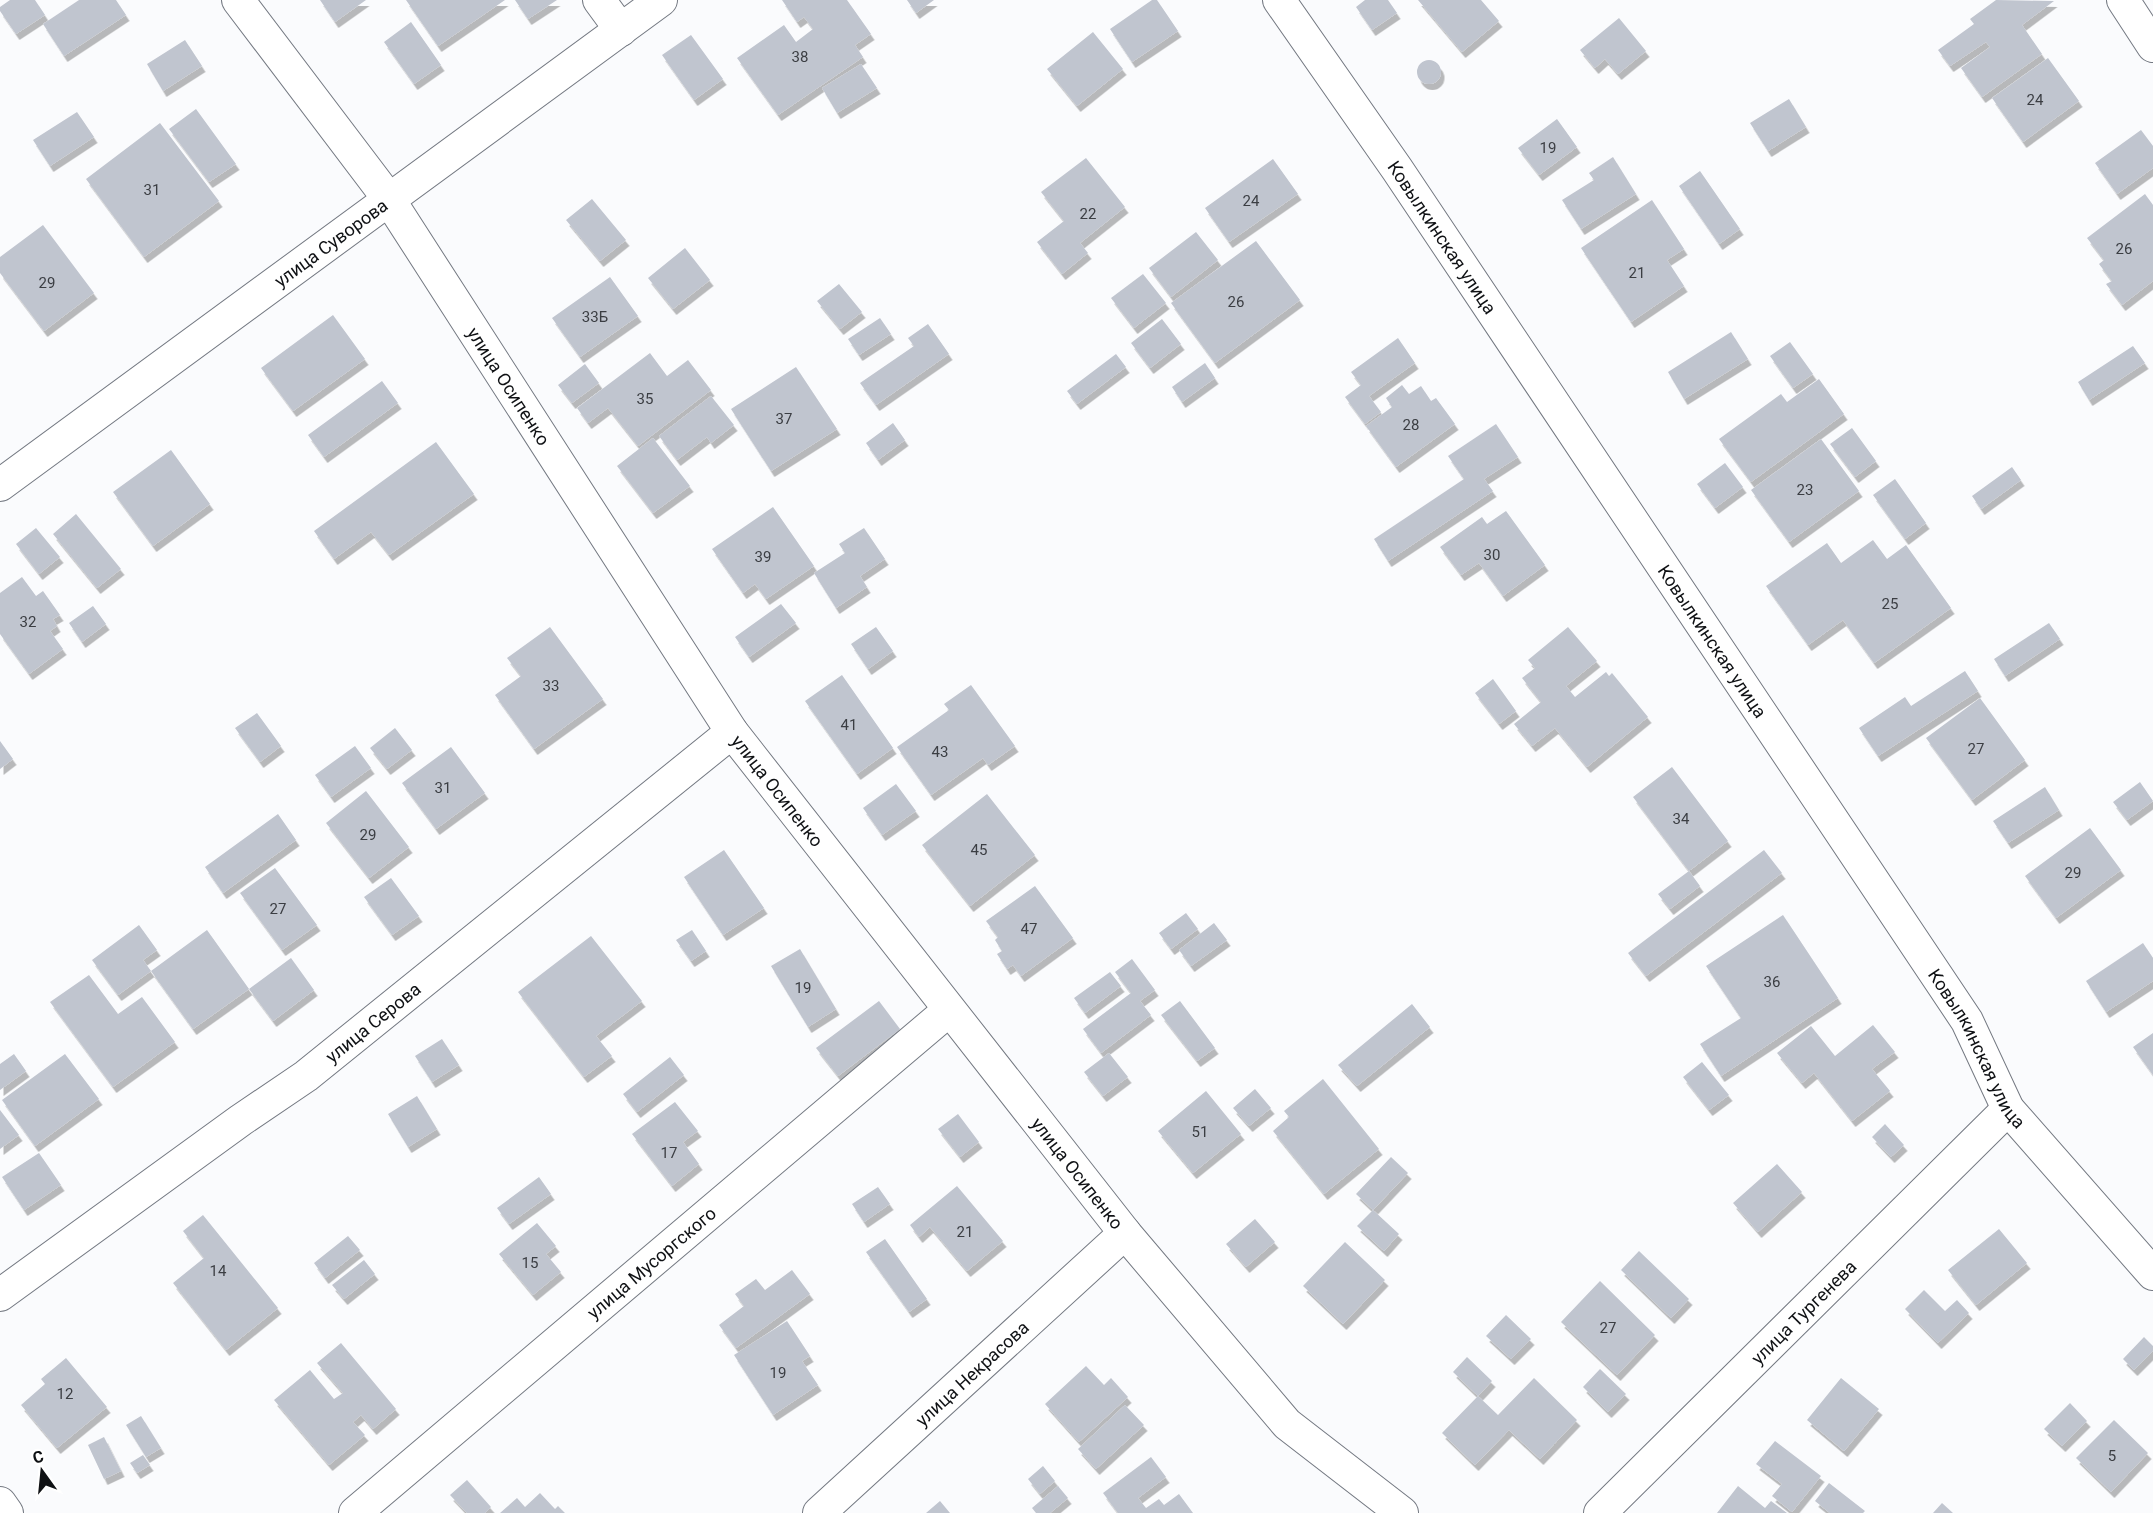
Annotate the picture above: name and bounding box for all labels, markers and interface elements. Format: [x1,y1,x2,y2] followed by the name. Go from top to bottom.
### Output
[792,48,808,66] house number: 38
[2027,91,2044,109] house number: 24
[1540,139,1556,157] house number: 19
[1384,157,1501,318] street label: Ковылкинская улица
[144,181,160,199] house number: 31
[1243,192,1260,210] house number: 24
[270,194,391,291] street label: улица Суворова
[1080,205,1096,223] house number: 22
[2116,240,2132,258] house number: 26
[1629,264,1645,282] house number: 21
[39,274,55,292] house number: 29
[1228,293,1244,311] house number: 26
[582,308,608,326] house number: 33Б
[463,323,555,449] street label: улица Осипенко
[637,390,653,408] house number: 35
[776,410,792,428] house number: 37
[1403,416,1419,434] house number: 28
[1797,481,1813,499] house number: 23
[1484,546,1500,564] house number: 30
[755,548,771,566] house number: 39
[1654,561,1771,721] street label: Ковылкинская улица
[1882,595,1898,613] house number: 25
[20,613,36,631] house number: 32
[543,677,559,695] house number: 33
[841,716,857,734] house number: 41
[728,730,828,851] street label: улица Осипенко
[1968,740,1984,758] house number: 27
[932,743,948,761] house number: 43
[435,779,451,797] house number: 31
[1673,810,1690,828] house number: 34
[360,826,376,844] house number: 29
[971,841,987,859] house number: 45
[2065,864,2081,882] house number: 29
[270,900,286,918] house number: 27
[1021,920,1037,938] house number: 47
[1924,964,2030,1132] street label: Ковылкинская улица
[1764,973,1780,991] house number: 36
[321,978,424,1067] street label: улица Серова
[795,979,811,997] house number: 19
[1028,1113,1128,1233] street label: улица Осипенко
[1192,1123,1208,1141] house number: 51
[661,1144,677,1162] house number: 17
[582,1202,720,1323] street label: улица Мусоргского
[957,1223,973,1241] house number: 21
[522,1254,538,1272] house number: 15
[1746,1255,1860,1368] street label: улица Тургенева
[210,1262,227,1280] house number: 14
[911,1316,1033,1430] street label: улица Некрасова
[1600,1319,1616,1337] house number: 27
[770,1364,786,1382] house number: 19
[57,1385,73,1403] house number: 12
[12,1441,72,1501] north arrow
[31,1446,46,1468] text: С
[2108,1447,2116,1465] house number: 5

